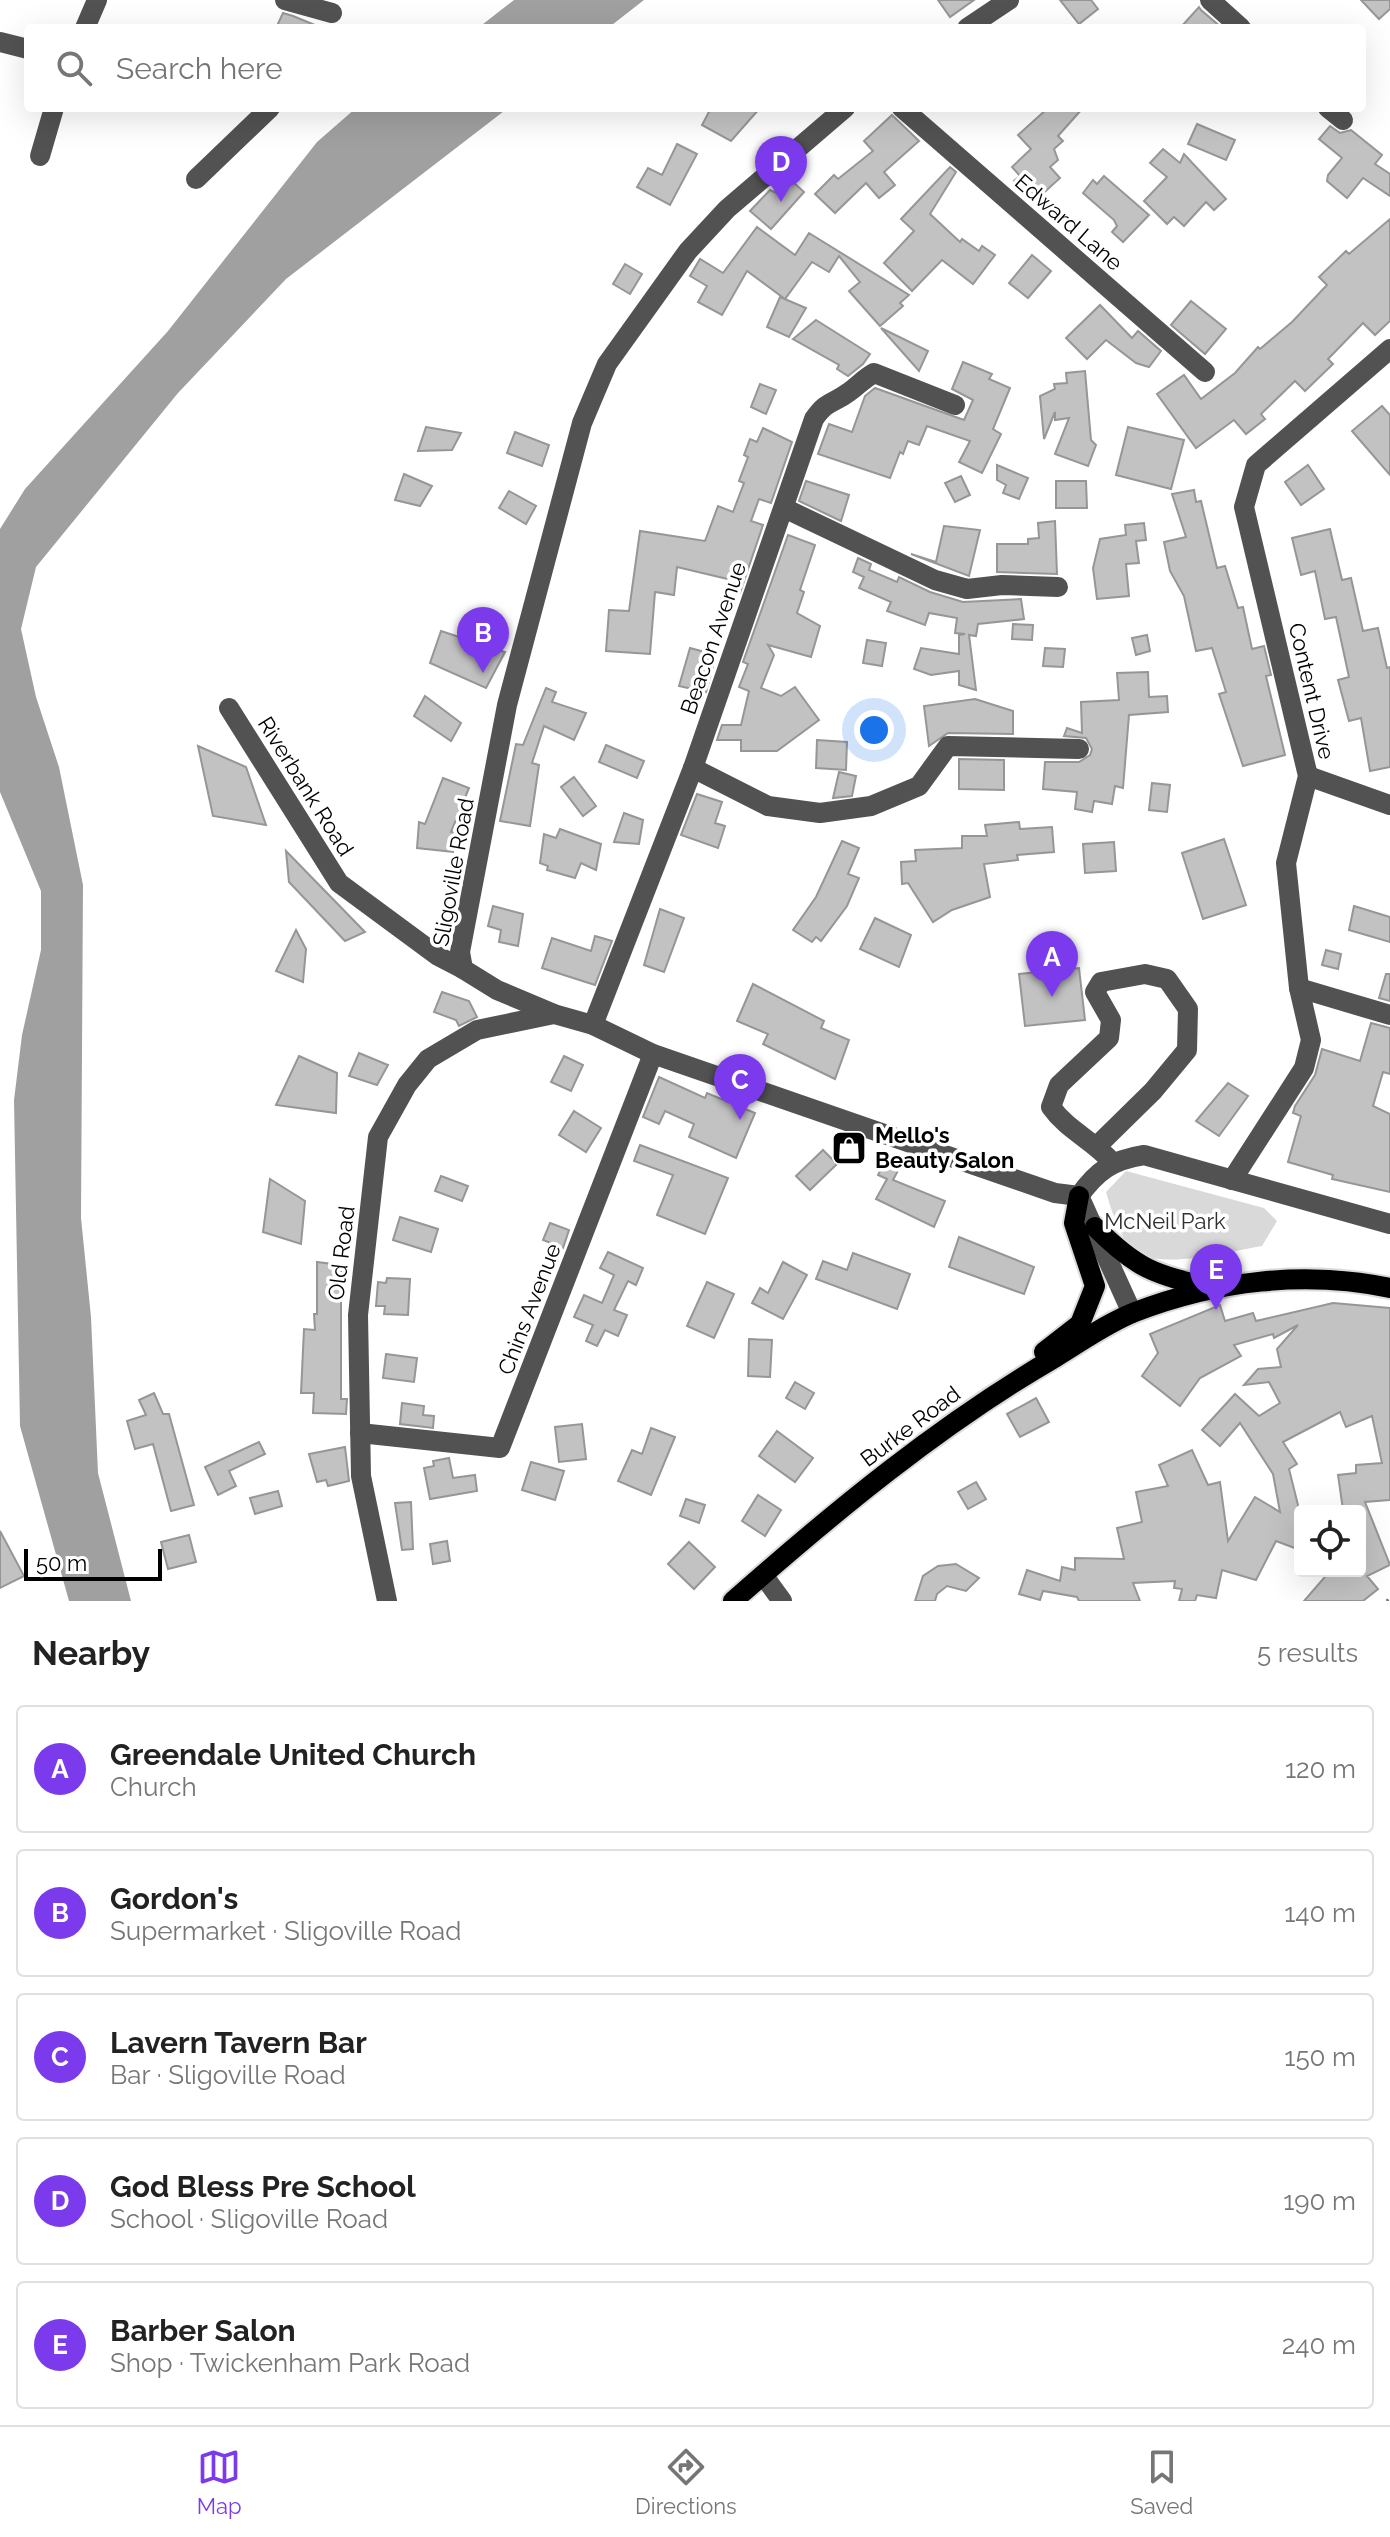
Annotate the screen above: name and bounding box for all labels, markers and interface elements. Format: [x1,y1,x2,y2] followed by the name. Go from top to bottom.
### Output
[24,24,1366,112] search box
[52,46,96,90] icon: search
[116,51,283,86] text: Search here
[755,136,807,202] pin: D
[1010,168,1128,276] street label: Edward Lane
[675,558,751,718] street label: Beacon Avenue
[457,607,509,673] pin: B
[1284,620,1340,762] street label: Content Drive
[854,710,894,750] your location
[253,711,359,861] street label: Riverbank Road
[427,796,479,948] street label: Sligoville Road
[1026,931,1078,997] pin: A
[714,1054,766,1120] pin: C
[875,1122,1014,1173] place label: Mello's Beauty Salon
[830,1129,868,1167] shop icon: Mello's Beauty Salon
[322,1204,360,1302] street label: Old Road
[1104,1208,1226,1234] park label: McNeil Park
[492,1240,566,1378] street label: Chins Avenue
[1190,1244,1242,1310] pin: E
[855,1380,965,1472] street label: Burke Road
[1294,1505,1366,1577] map controls
[1294,1505,1366,1577] button: locate
[24,1545,162,1581] scale bar
[36,1550,87,1576] text: 50 m
[32,1633,150,1673] text: Nearby
[1257,1638,1358,1668] text: 5 results
[110,1737,476,1772] text: Greendale United Church
[51,1754,69,1784] text: A
[1285,1754,1356,1784] text: 120 m
[110,1772,197,1802] text: Church
[110,1881,238,1916] text: Gordon's
[51,1898,69,1928] text: B
[1284,1898,1356,1928] text: 140 m
[110,1916,461,1946] text: Supermarket · Sligoville Road
[110,2025,367,2060] text: Lavern Tavern Bar
[51,2042,69,2072] text: C
[1284,2042,1356,2072] text: 150 m
[110,2060,346,2090] text: Bar · Sligoville Road
[110,2169,416,2204] text: God Bless Pre School
[51,2186,69,2216] text: D
[1283,2186,1356,2216] text: 190 m
[110,2204,388,2234] text: School · Sligoville Road
[110,2313,296,2348] text: Barber Salon
[52,2330,68,2360] text: E
[1282,2330,1356,2360] text: 240 m
[110,2348,470,2378] text: Shop · Twickenham Park Road
[197,2445,242,2519] tab: Map
[635,2445,737,2519] tab: Directions
[1130,2445,1193,2519] tab: Saved

